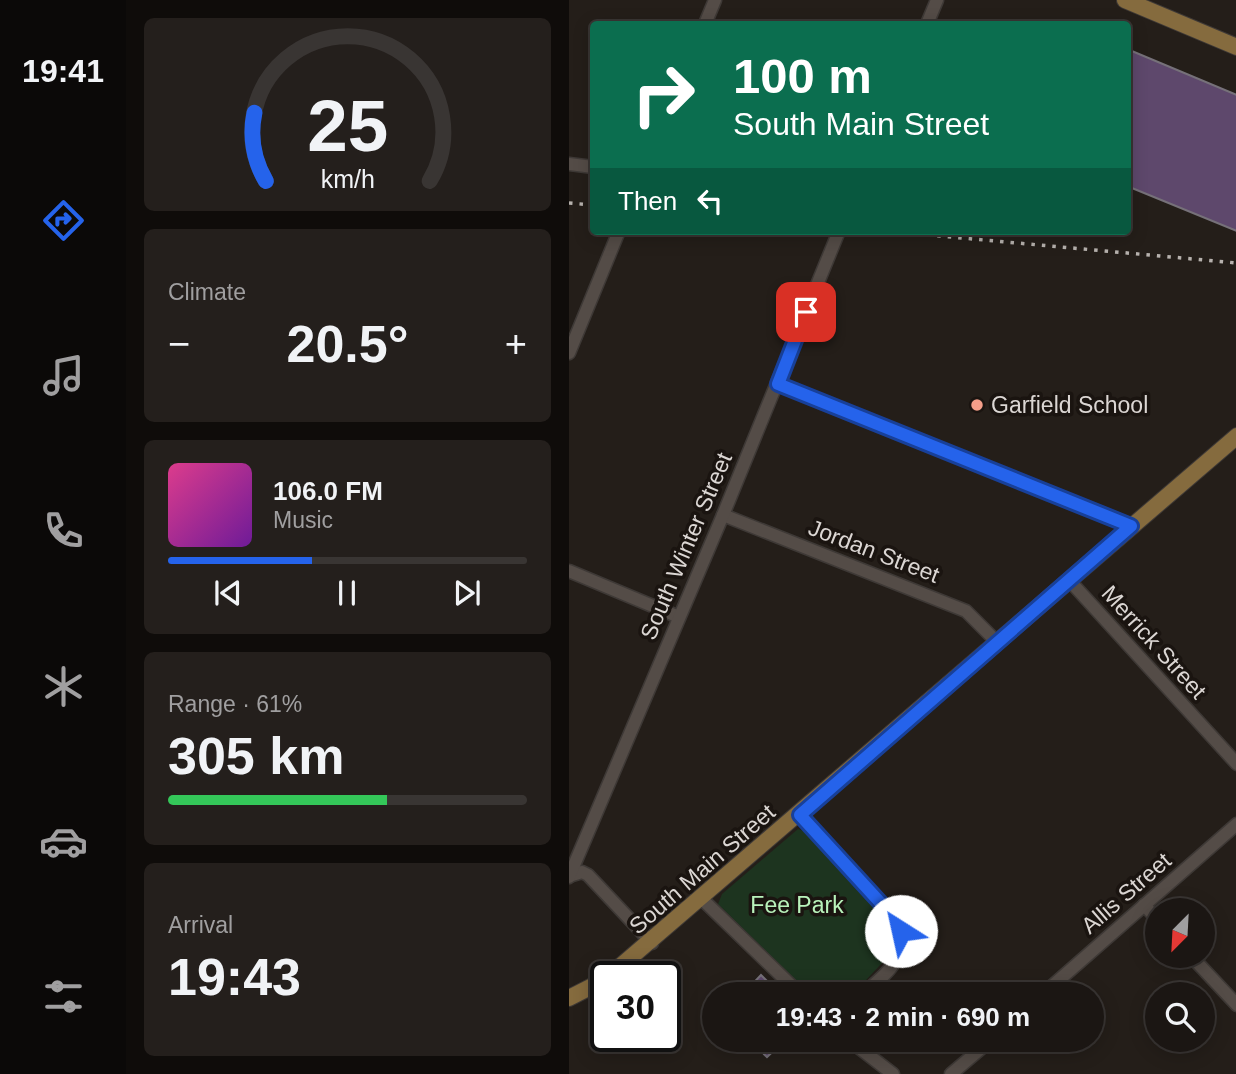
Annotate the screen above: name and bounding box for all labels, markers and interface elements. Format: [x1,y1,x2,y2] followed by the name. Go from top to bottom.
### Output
[618,49,709,140] icon: right
[733,49,872,103] text: 100 m
[22,53,104,89] text: 19:41
[307,85,388,166] text: 25
[733,106,989,142] text: South Main Street
[320,164,375,192] text: km/h
[691,182,729,220] icon: left
[618,186,677,216] text: Then
[39,196,88,245] icon: directions
[168,279,246,305] text: Climate
[776,282,836,342] pin
[787,293,825,331] icon: arrive
[286,315,409,373] text: 20.5°
[168,323,190,365] text: −
[505,323,527,365] text: +
[39,351,88,400] icon: music
[991,392,1148,418] place label: Garfield School
[969,397,985,413] marker: Garfield School
[635,448,737,643] street label: South Winter Street
[273,476,383,506] text: 106.0 FM
[39,506,88,555] icon: phone
[273,507,333,533] text: Music
[805,514,944,588] street label: Jordan Street
[209,574,247,612] icon: previous
[328,574,366,612] icon: pause
[448,574,486,612] icon: next
[1096,580,1212,704] street label: Merrick Street
[39,662,88,711] icon: climate
[168,691,302,717] text: Range · 61%
[168,727,344,785] text: 305 km
[624,798,780,939] street label: South Main Street
[39,817,88,866] icon: car
[1076,847,1176,939] street label: Allis Street
[750,892,844,918] park label: Fee Park
[864,894,938,968] position arrow
[1145,898,1215,968] north arrow
[1145,898,1215,1052] map controls
[168,912,233,938] text: Arrival
[168,948,301,1006] text: 19:43
[590,961,681,1052] speed limit sign: 30
[39,972,88,1021] icon: filters
[1145,982,1215,1052] button: search
[776,1002,1030,1032] text: 19:43 · 2 min · 690 m

